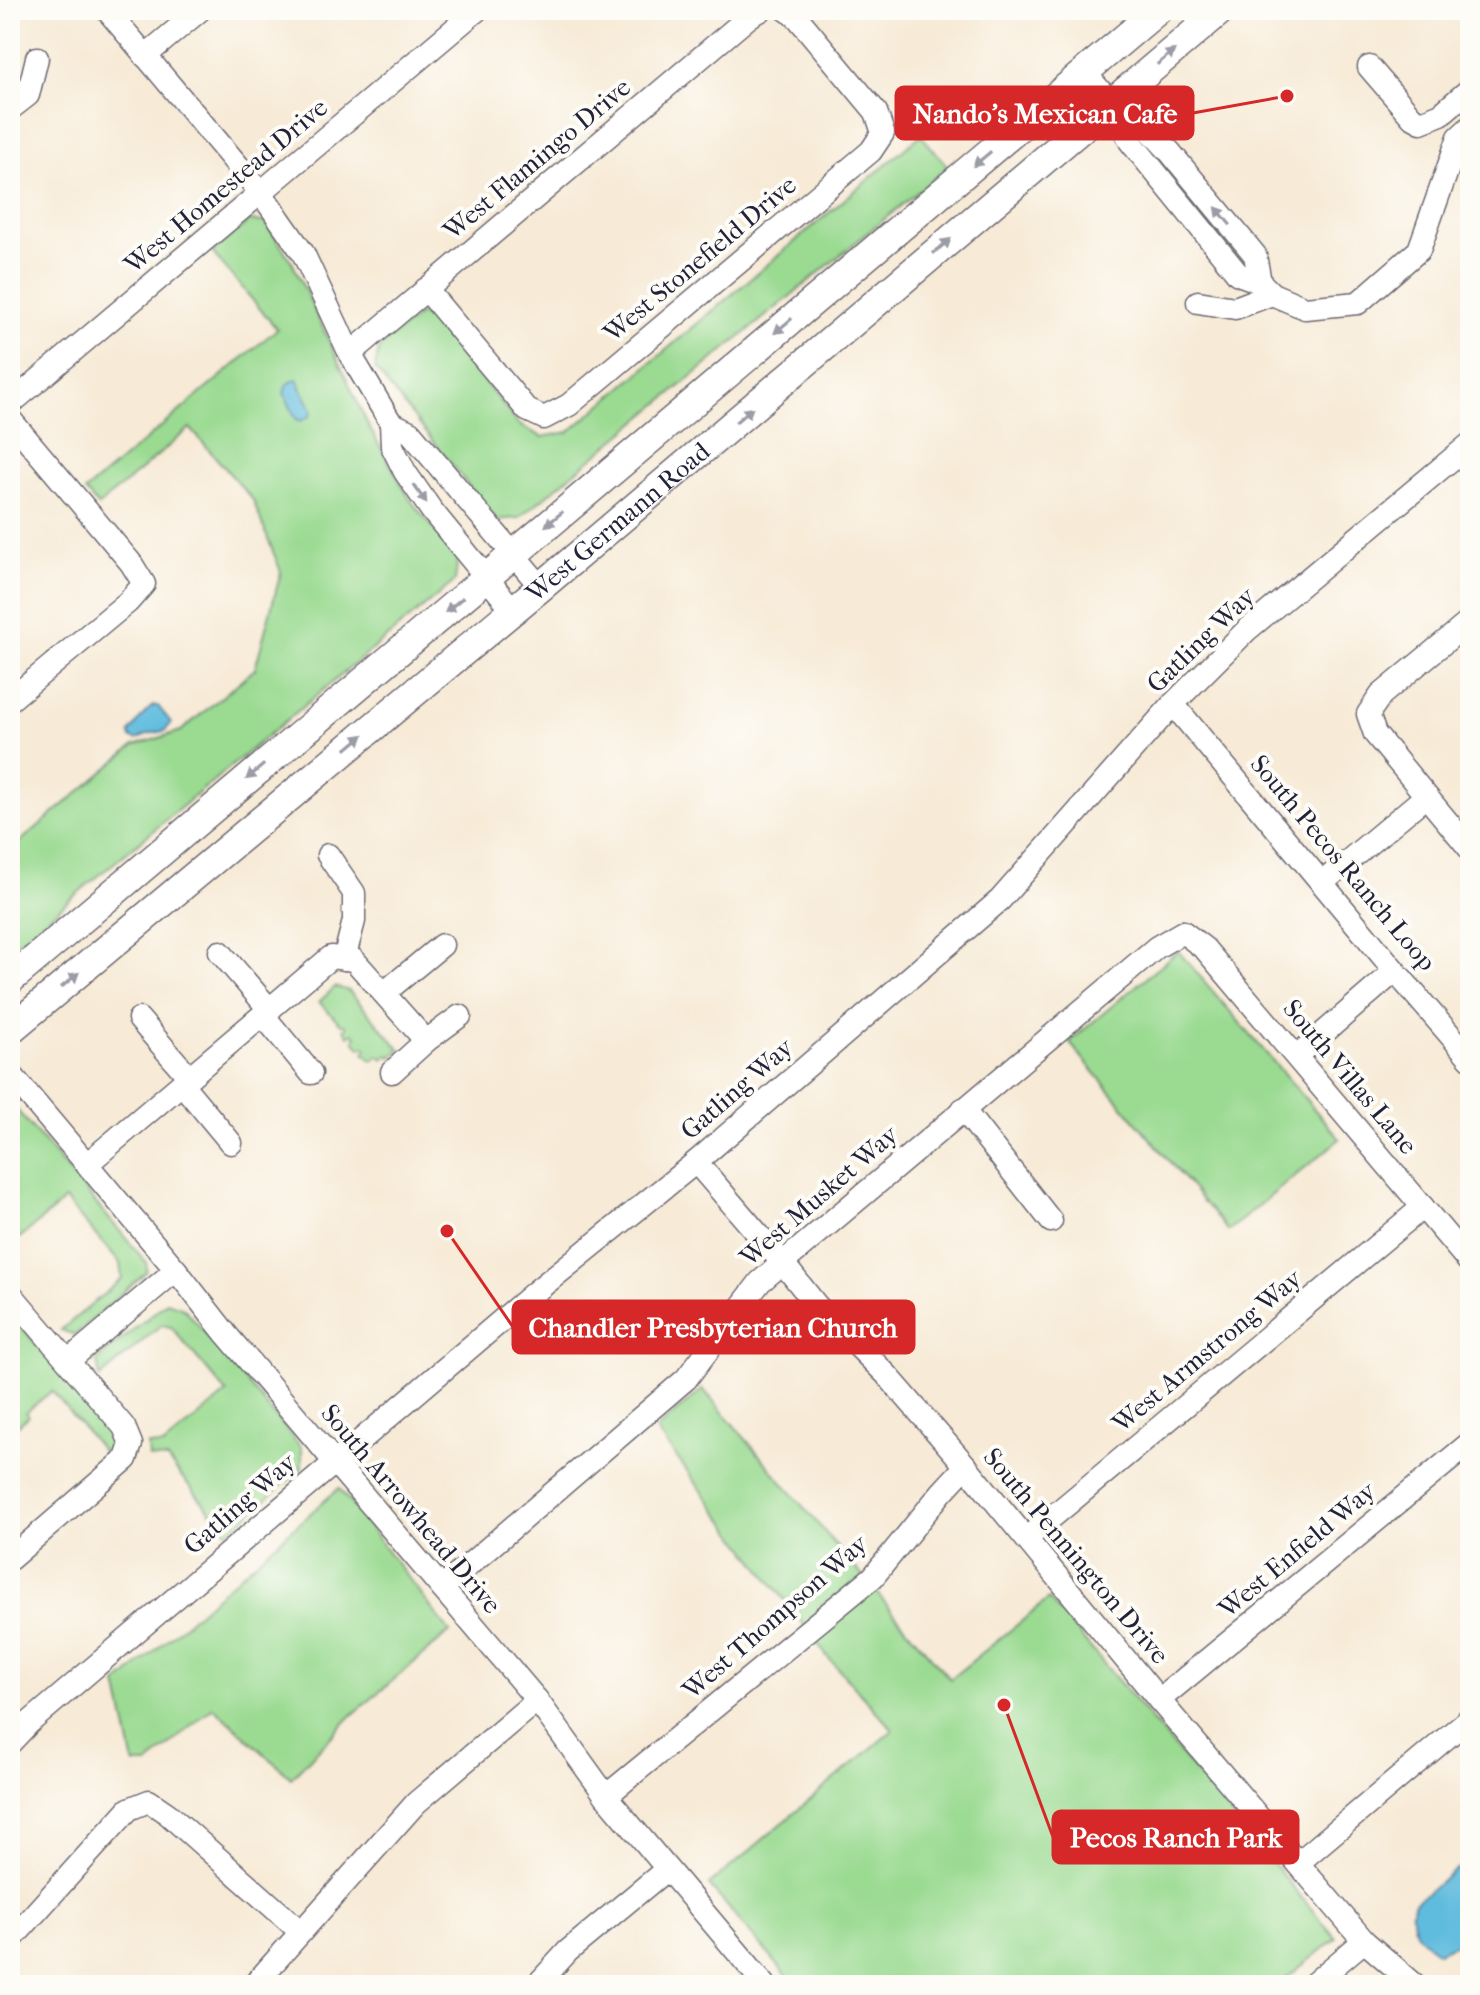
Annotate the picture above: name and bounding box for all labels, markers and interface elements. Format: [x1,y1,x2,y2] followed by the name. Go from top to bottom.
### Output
[1156,49,1176,66] one-way arrow
[436,72,637,247] street label: West Flamingo Drive
[896,87,1193,139] callout: Nando's Mexican Cafe
[117,92,334,281] street label: West Homestead Drive
[913,97,1178,130] text: Nando's Mexican Cafe
[972,150,992,167] one-way arrow
[597,169,803,349] street label: West Stonefield Drive
[1215,206,1231,226] one-way arrow
[932,238,952,255] one-way arrow
[773,317,793,334] one-way arrow
[734,406,754,424] one-way arrow
[519,435,716,609] street label: West Germann Road
[412,483,427,504] one-way arrow
[545,510,565,527] one-way arrow
[1140,580,1262,699] street label: Gatling Way
[444,596,464,613] one-way arrow
[345,734,365,751] one-way arrow
[1244,749,1442,977] street label: South Pecos Ranch Loop
[246,763,266,780] one-way arrow
[60,972,80,989] one-way arrow
[1276,993,1424,1161] street label: South Villas Lane
[675,1031,800,1146] street label: Gatling Way
[733,1118,905,1274] street label: West Musket Way
[1105,1262,1309,1440] street label: West Armstrong Way
[513,1301,914,1353] callout: Chandler Presbyterian Church
[529,1311,898,1344] text: Chandler Presbyterian Church
[314,1398,508,1620] street label: South Arrowhead Drive
[977,1442,1175,1670] street label: South Pennington Drive
[178,1446,303,1561] street label: Gatling Way
[1211,1475,1383,1625] street label: West Enfield Way
[675,1527,875,1706] street label: West Thompson Way
[1053,1811,1298,1863] callout: Pecos Ranch Park
[1070,1821,1284,1854] text: Pecos Ranch Park

